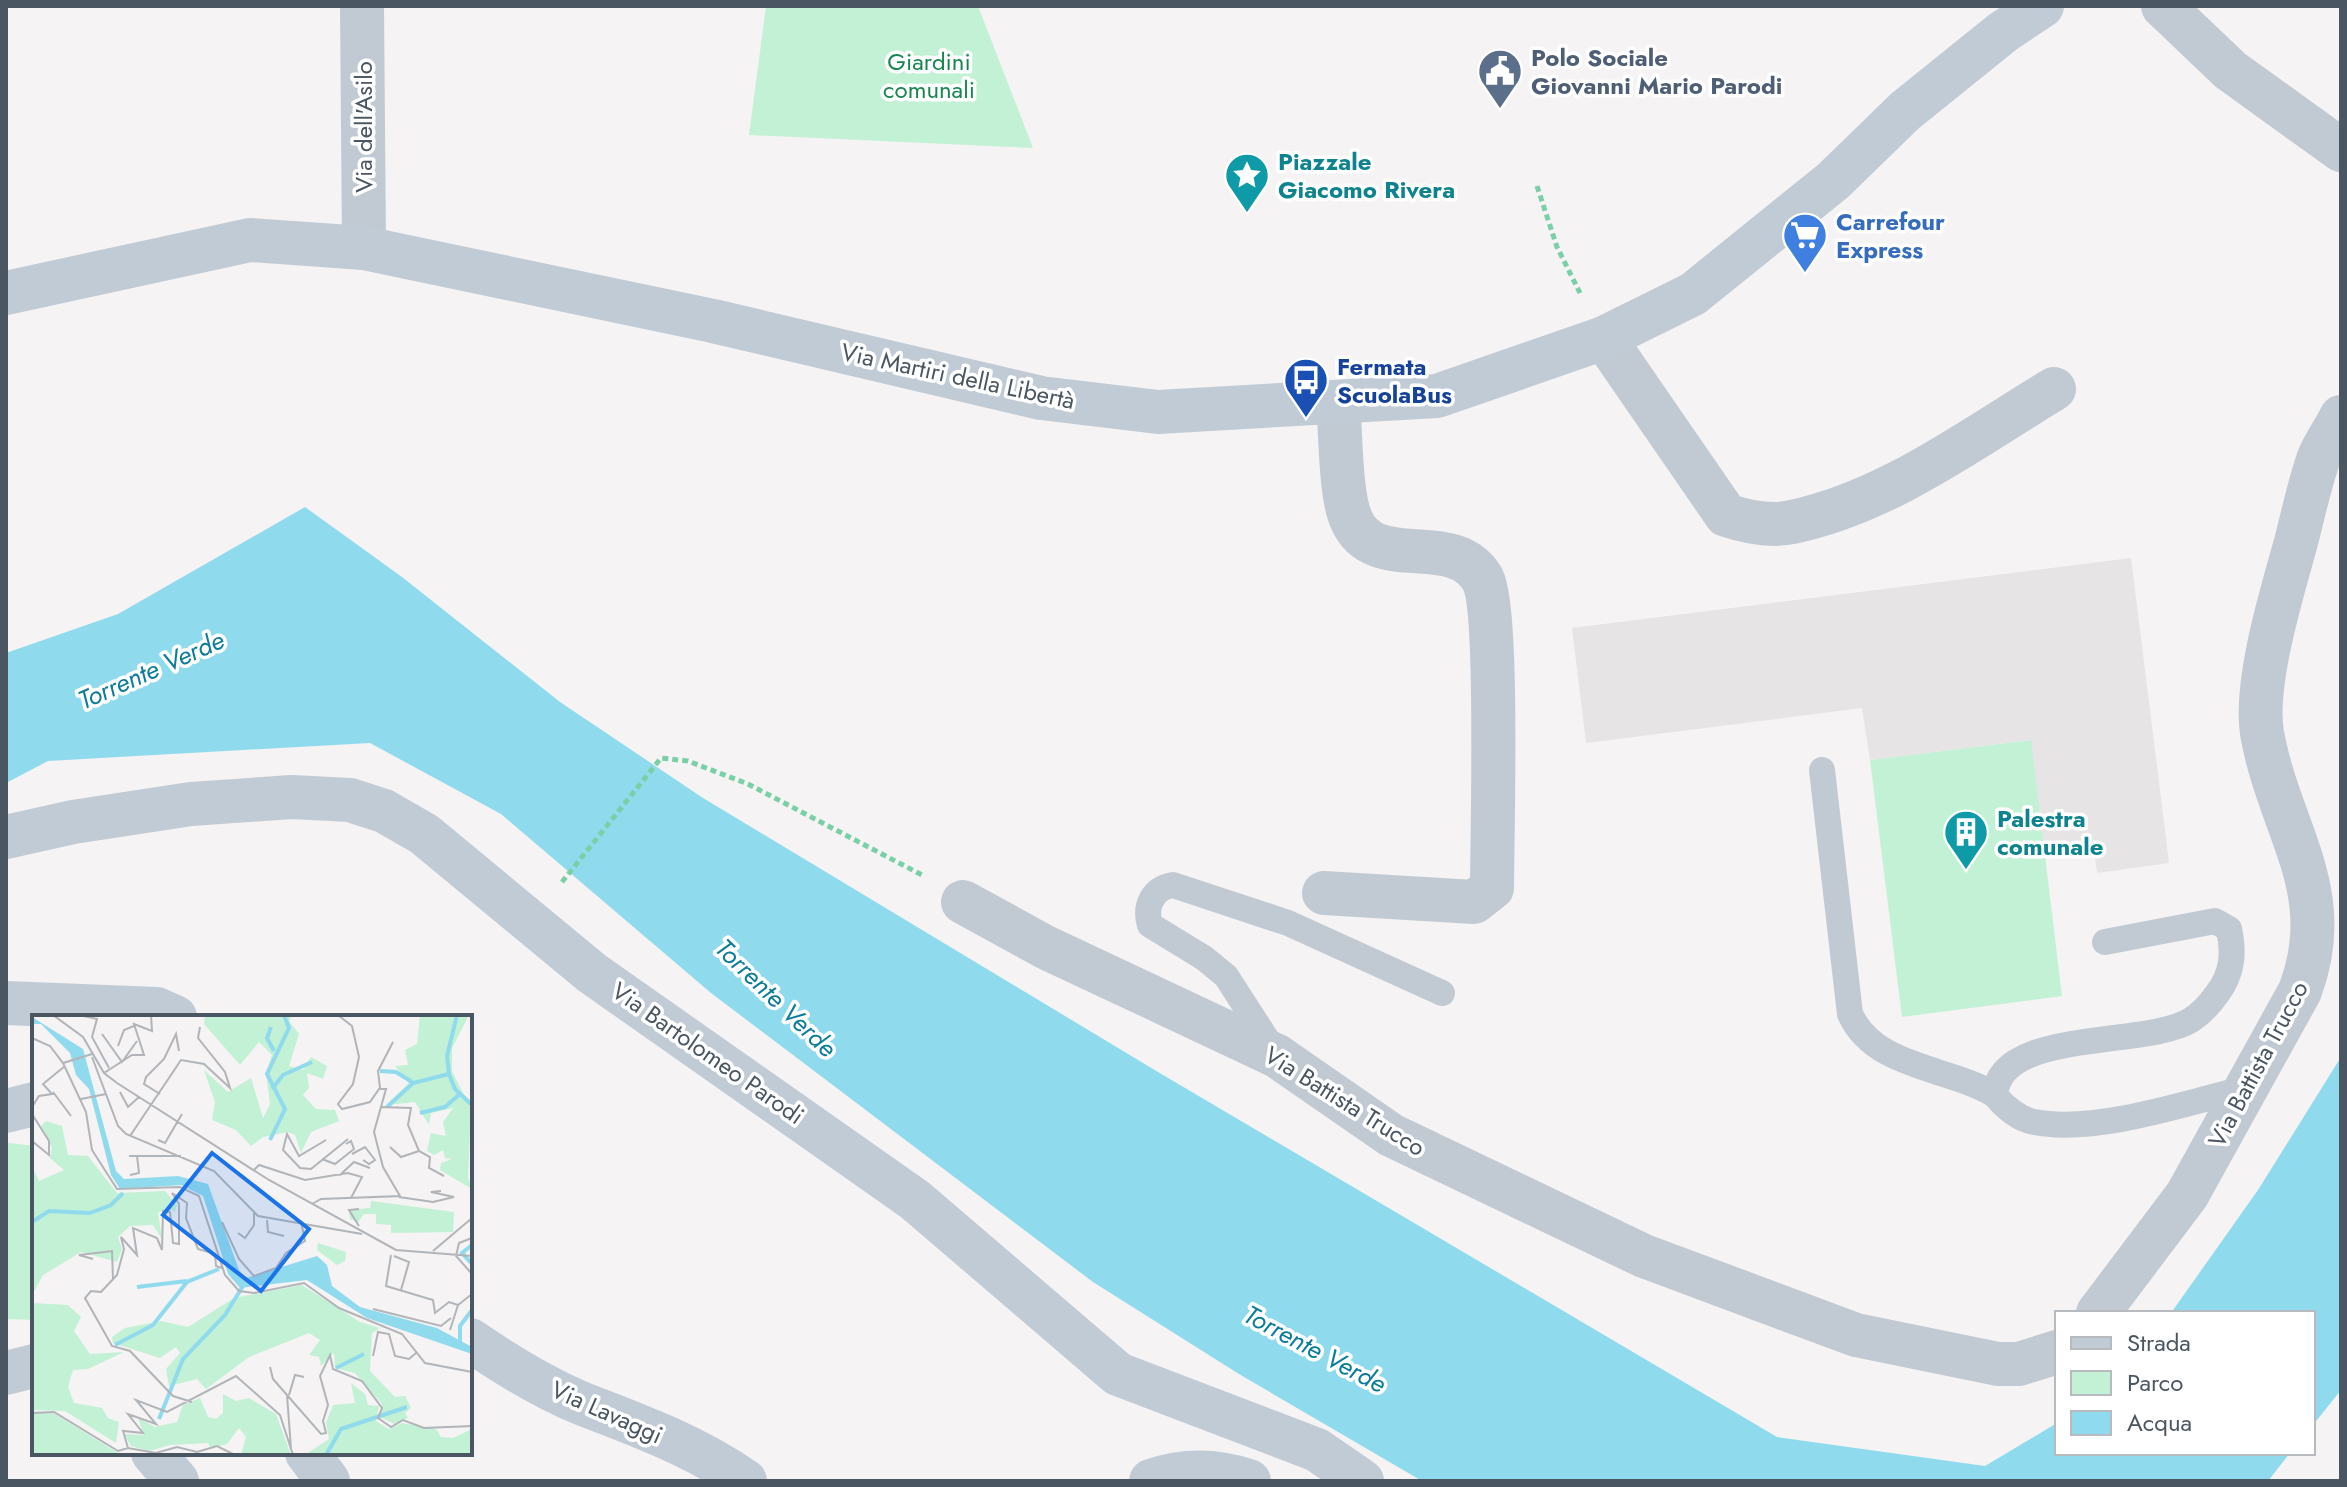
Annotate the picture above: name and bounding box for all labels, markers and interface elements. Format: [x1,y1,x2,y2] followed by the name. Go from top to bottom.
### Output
[1531,40,1782,103] place label: Polo Sociale Giovanni Mario Parodi
[883,44,975,107] park label: Giardini comunali
[1476,47,1524,110] public building icon: Polo Sociale Giovanni Mario Parodi
[346,61,381,193] street label: Via dell'Asilo
[1278,144,1455,207] place label: Piazzale Giacomo Rivera
[1223,151,1271,214] place icon: Piazzale Giacomo Rivera
[1836,204,1945,267] place label: Carrefour Express
[1781,211,1829,274] supermarket icon: Carrefour Express
[838,334,1078,418] street label: Via Martiri della Libertà
[1337,349,1452,412] place label: Fermata ScuolaBus
[1282,356,1330,419] bus stop icon: Fermata ScuolaBus
[72,621,230,719] water label: Torrente Verde
[1997,801,2103,864] place label: Palestra comunale
[1942,808,1990,871] building icon: Palestra comunale
[706,930,846,1066] water label: Torrente Verde
[605,973,811,1133] street label: Via Bartolomeo Parodi
[2199,975,2317,1153] street label: Via Battista Trucco
[32,1015,472,1455] inset map
[1258,1037,1432,1165] street label: Via Battista Trucco
[1237,1295,1393,1403] water label: Torrente Verde
[2055,1311,2315,1455] legend
[2127,1325,2191,1360] text: Strada
[2127,1365,2183,1400] text: Parco
[546,1372,668,1452] street label: Via Lavaggi
[2127,1405,2192,1440] text: Acqua

